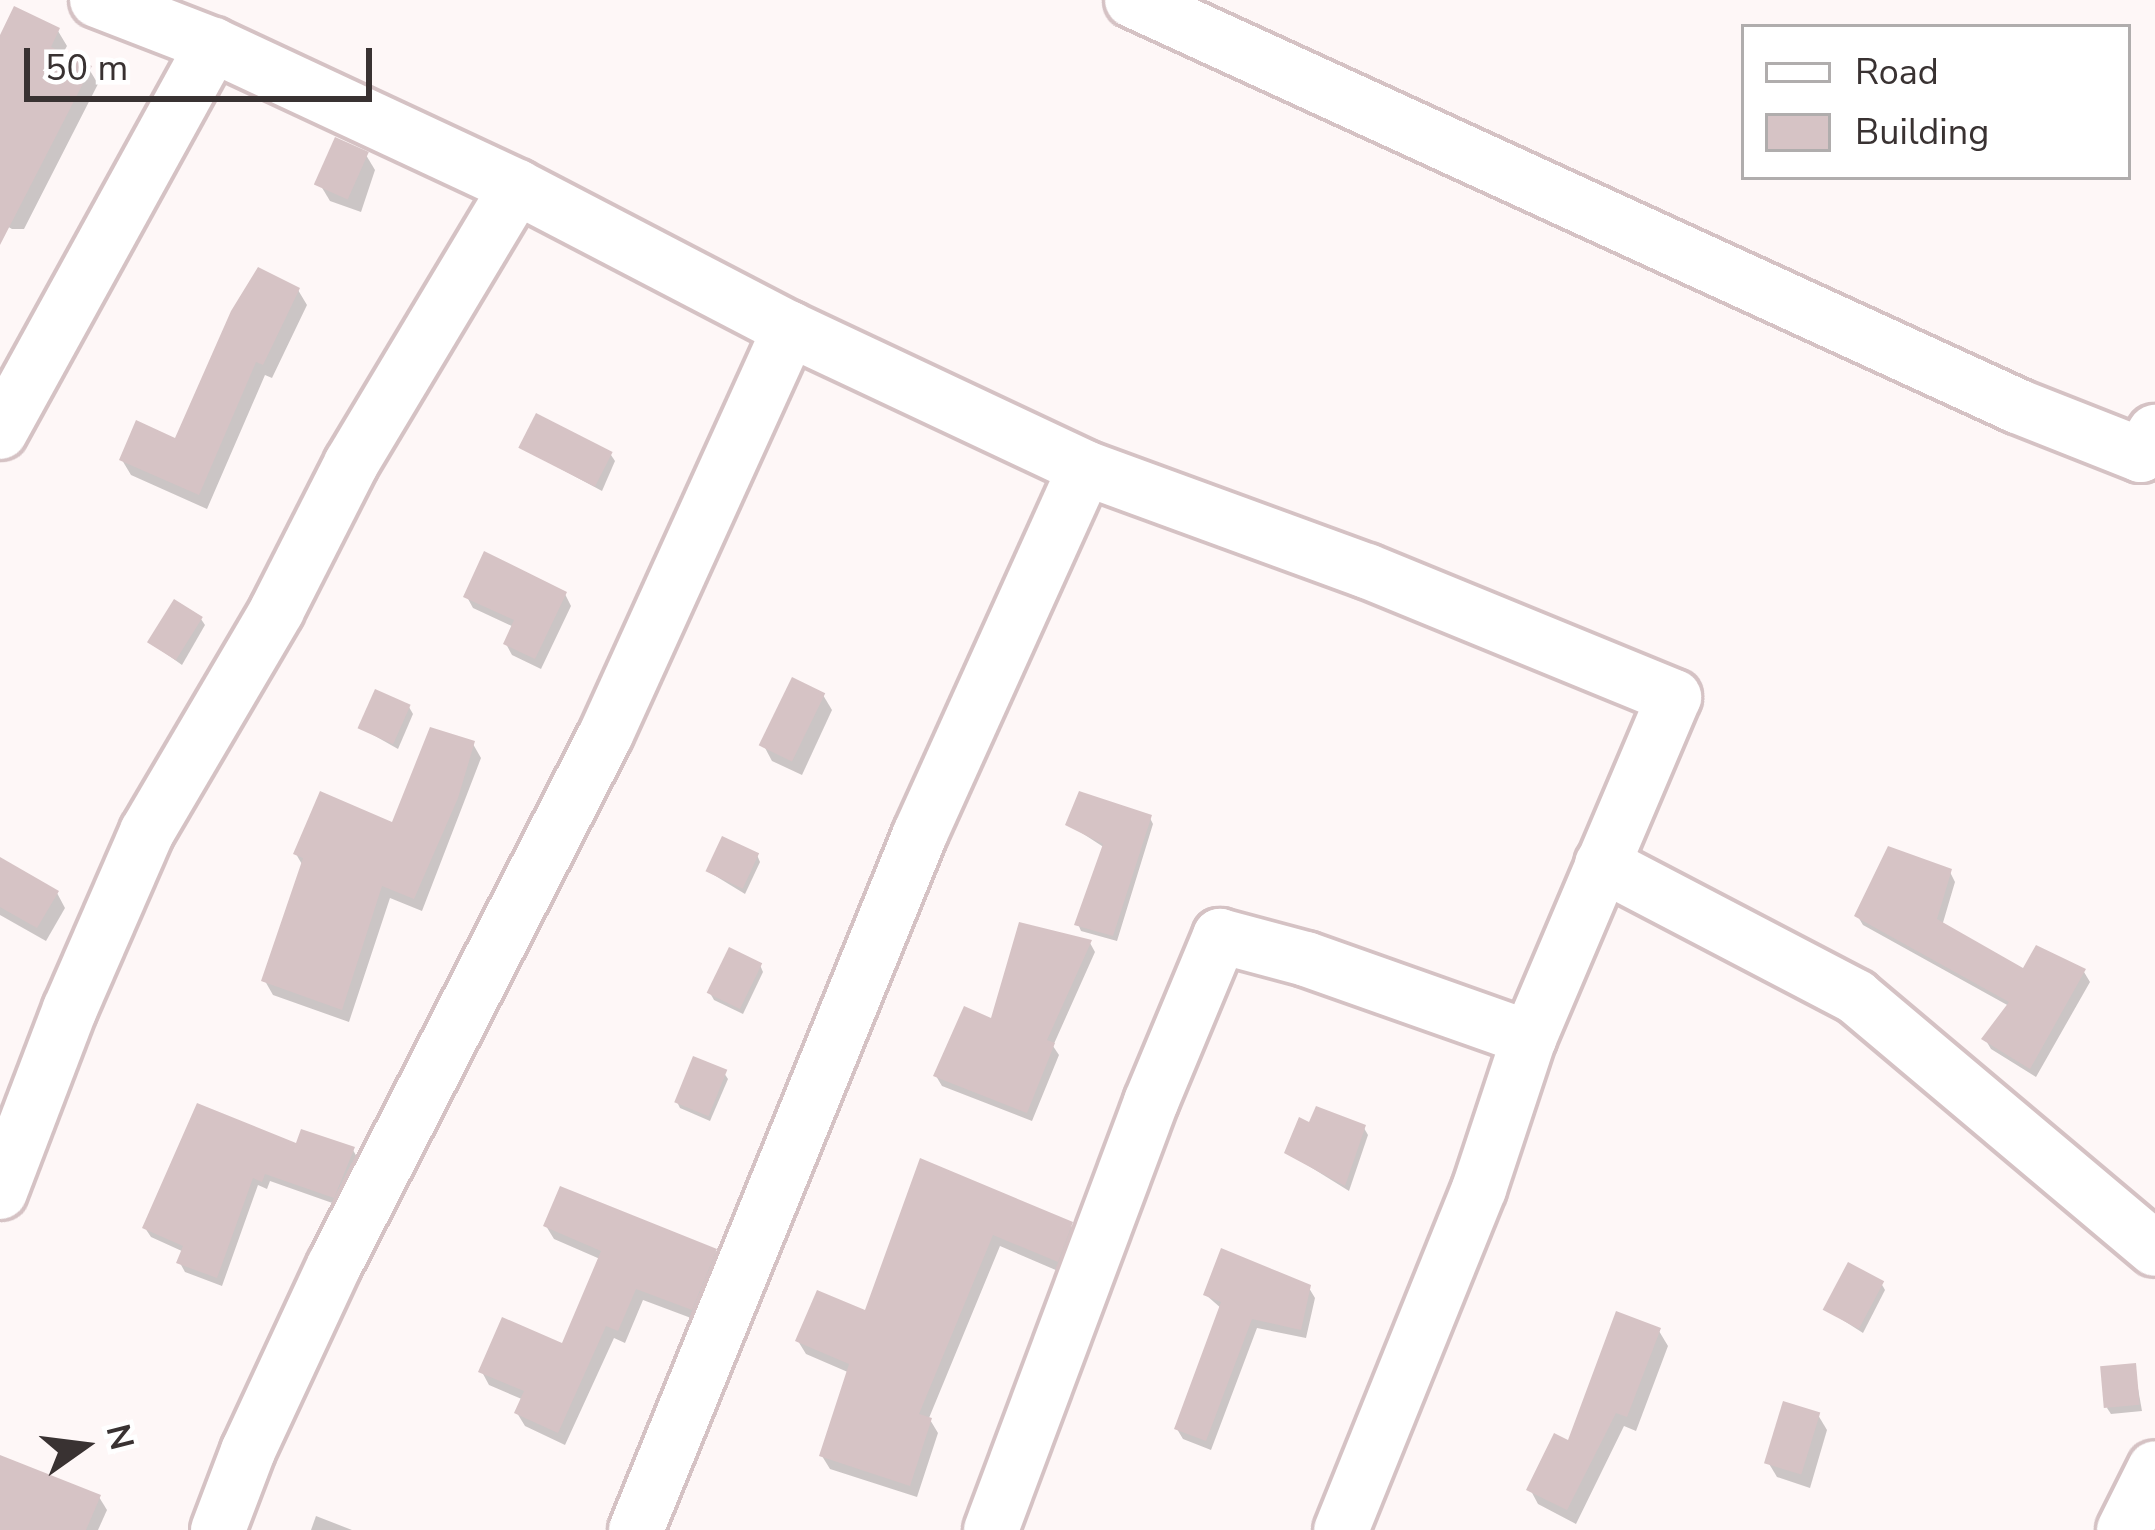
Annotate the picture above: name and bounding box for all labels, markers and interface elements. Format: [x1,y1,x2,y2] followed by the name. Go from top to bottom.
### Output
[30,24,378,98] scale bar
[1741,24,2131,180] legend
[45,44,128,93] text: 50 m
[1855,48,1939,97] text: Road
[1855,108,1989,157] text: Building
[24,1386,144,1506] north arrow
[95,1420,144,1455] text: N

